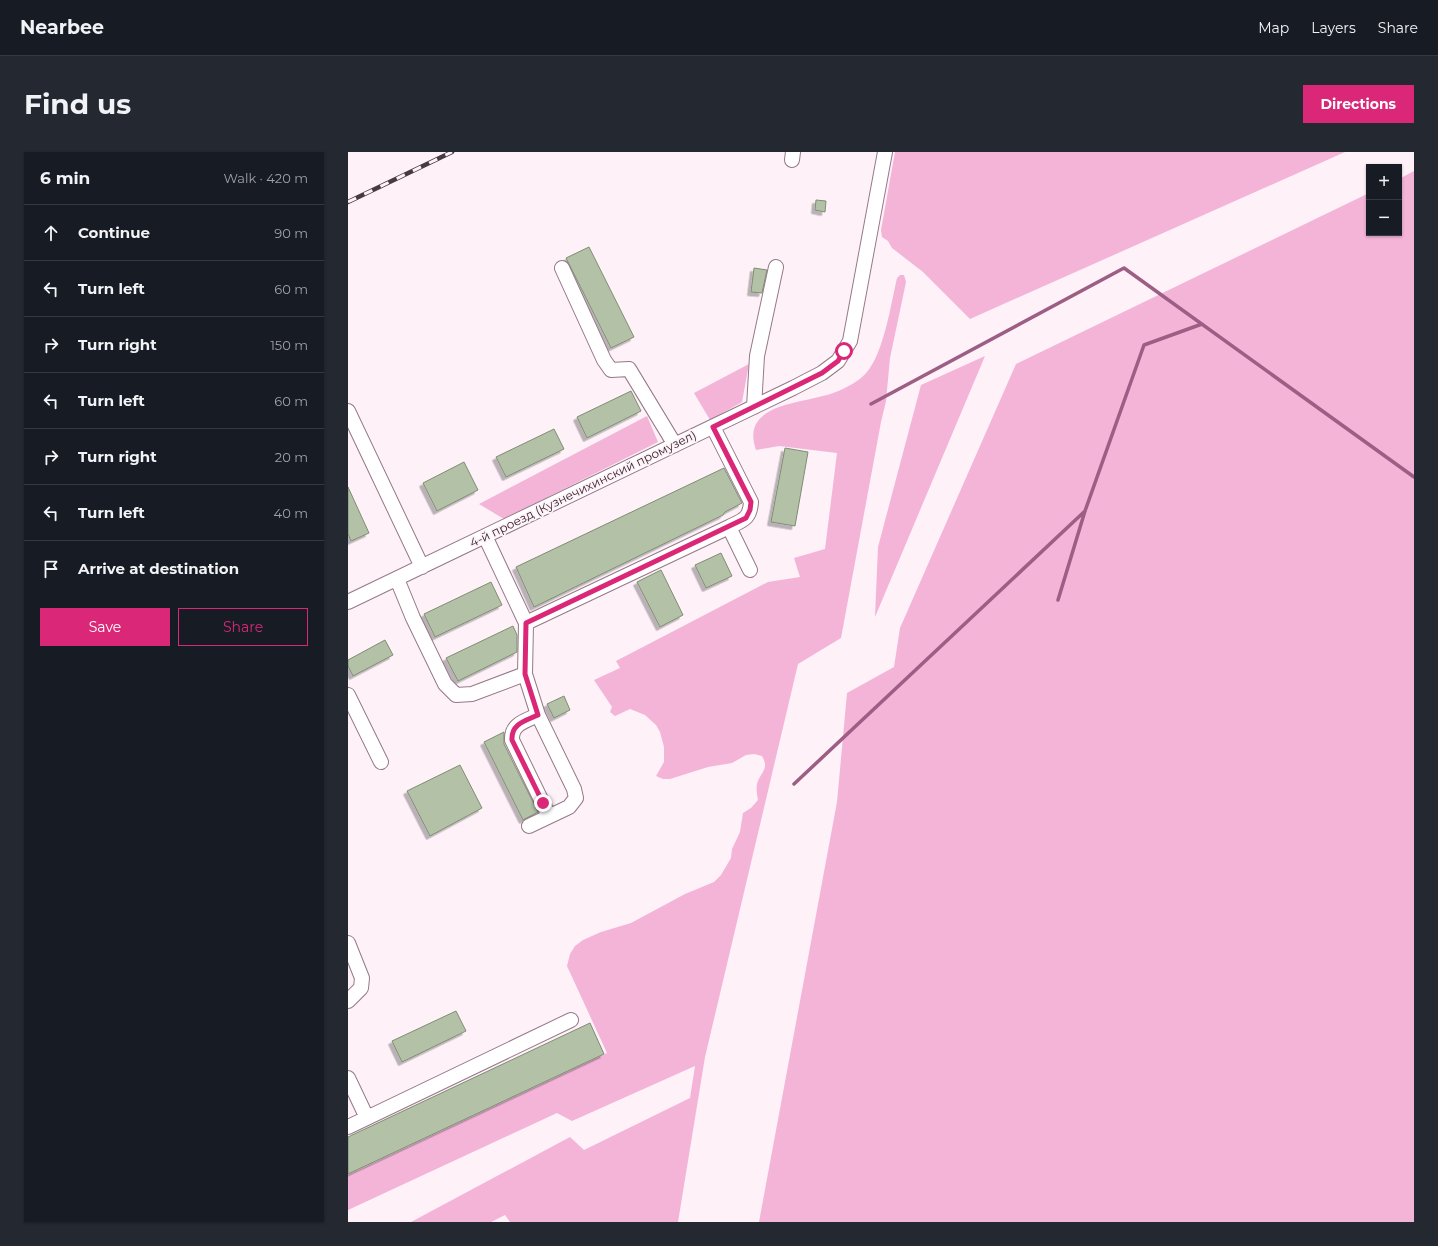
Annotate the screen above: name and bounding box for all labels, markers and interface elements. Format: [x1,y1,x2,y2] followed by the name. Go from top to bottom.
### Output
[20,16,104,39] text: Nearbee
[1258,19,1289,37] text: Map
[1311,19,1356,37] text: Layers
[1378,19,1418,37] text: Share
[1303,85,1414,123] button: Directions
[24,87,131,121] text: Find us
[1366,164,1402,236] map controls
[1366,164,1402,200] button: +
[40,168,90,188] text: 6 min
[224,170,308,186] text: Walk · 420 m
[1366,200,1402,236] button: −
[40,222,62,244] icon: ahead
[78,223,150,242] text: Continue
[274,225,308,241] text: 90 m
[40,278,62,300] icon: left
[78,279,145,298] text: Turn left
[274,281,308,297] text: 60 m
[40,334,62,356] icon: right
[78,335,157,354] text: Turn right
[270,337,308,353] text: 150 m
[835,342,853,360] route start
[40,390,62,412] icon: left
[78,391,145,410] text: Turn left
[274,393,308,409] text: 60 m
[467,427,699,550] street label: 4-й проезд (Кузнечихинский промузел)
[40,446,62,468] icon: right
[78,447,157,466] text: Turn right
[275,449,308,465] text: 20 m
[40,502,62,524] icon: left
[78,503,145,522] text: Turn left
[274,505,308,521] text: 40 m
[40,558,62,580] icon: arrive
[78,559,239,578] text: Arrive at destination
[40,608,170,646] button: Save
[178,608,308,646] button: Share
[534,794,552,812] route end

